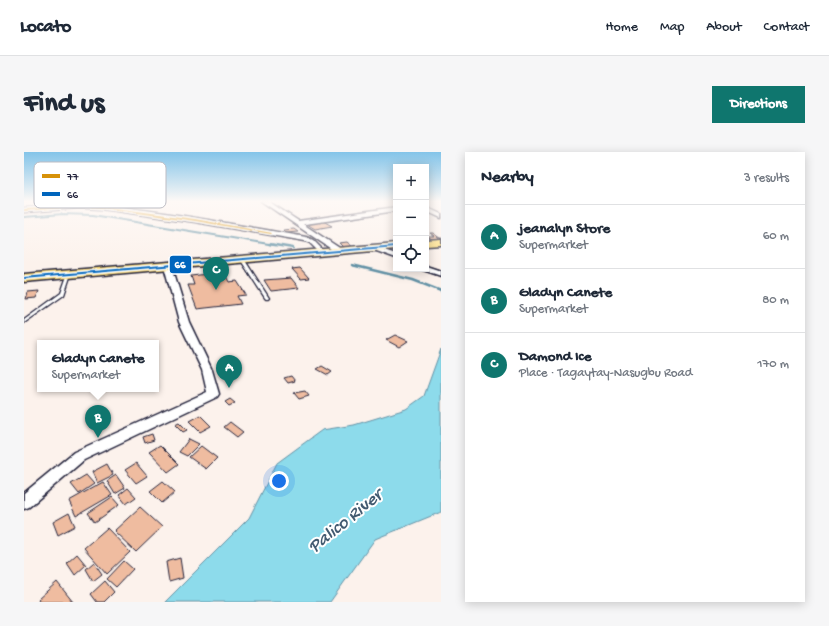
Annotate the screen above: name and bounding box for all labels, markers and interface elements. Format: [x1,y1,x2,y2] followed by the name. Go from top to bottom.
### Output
[20,16,71,39] text: Locato
[606,19,638,36] text: Home
[660,19,684,36] text: Map
[706,19,742,36] text: About
[764,19,809,36] text: Contact
[712,86,805,123] button: Directions
[24,88,104,121] text: Find us
[34,162,166,208] legend
[393,164,429,272] map controls
[393,164,429,200] button: +
[481,168,534,188] text: Nearby
[744,171,789,186] text: 3 results
[66,172,79,184] text: 77
[67,190,79,202] text: 66
[393,200,429,236] button: −
[519,220,610,238] text: jeanalyn Store
[490,229,498,244] text: A
[763,229,789,244] text: 60 m
[393,236,429,272] button: locate
[519,238,588,253] text: Supermarket
[169,255,192,274] line badge: 66
[203,257,229,290] pin: C
[174,260,186,272] text: 66
[519,284,612,302] text: Gladyn Canete
[491,293,497,308] text: B
[762,293,789,308] text: 80 m
[519,302,588,317] text: Supermarket
[37,340,159,392] popup
[519,348,591,366] text: Damond Ice
[51,350,145,368] text: Gladyn Canete
[216,355,242,388] pin: A
[490,357,498,372] text: C
[757,357,789,372] text: 170 m
[519,366,692,381] text: Place · Tagaytay-Nasugbu Road
[51,368,120,383] text: Supermarket
[85,405,111,438] pin: B
[269,471,289,491] your location
[304,482,391,559] water label: Palico River

